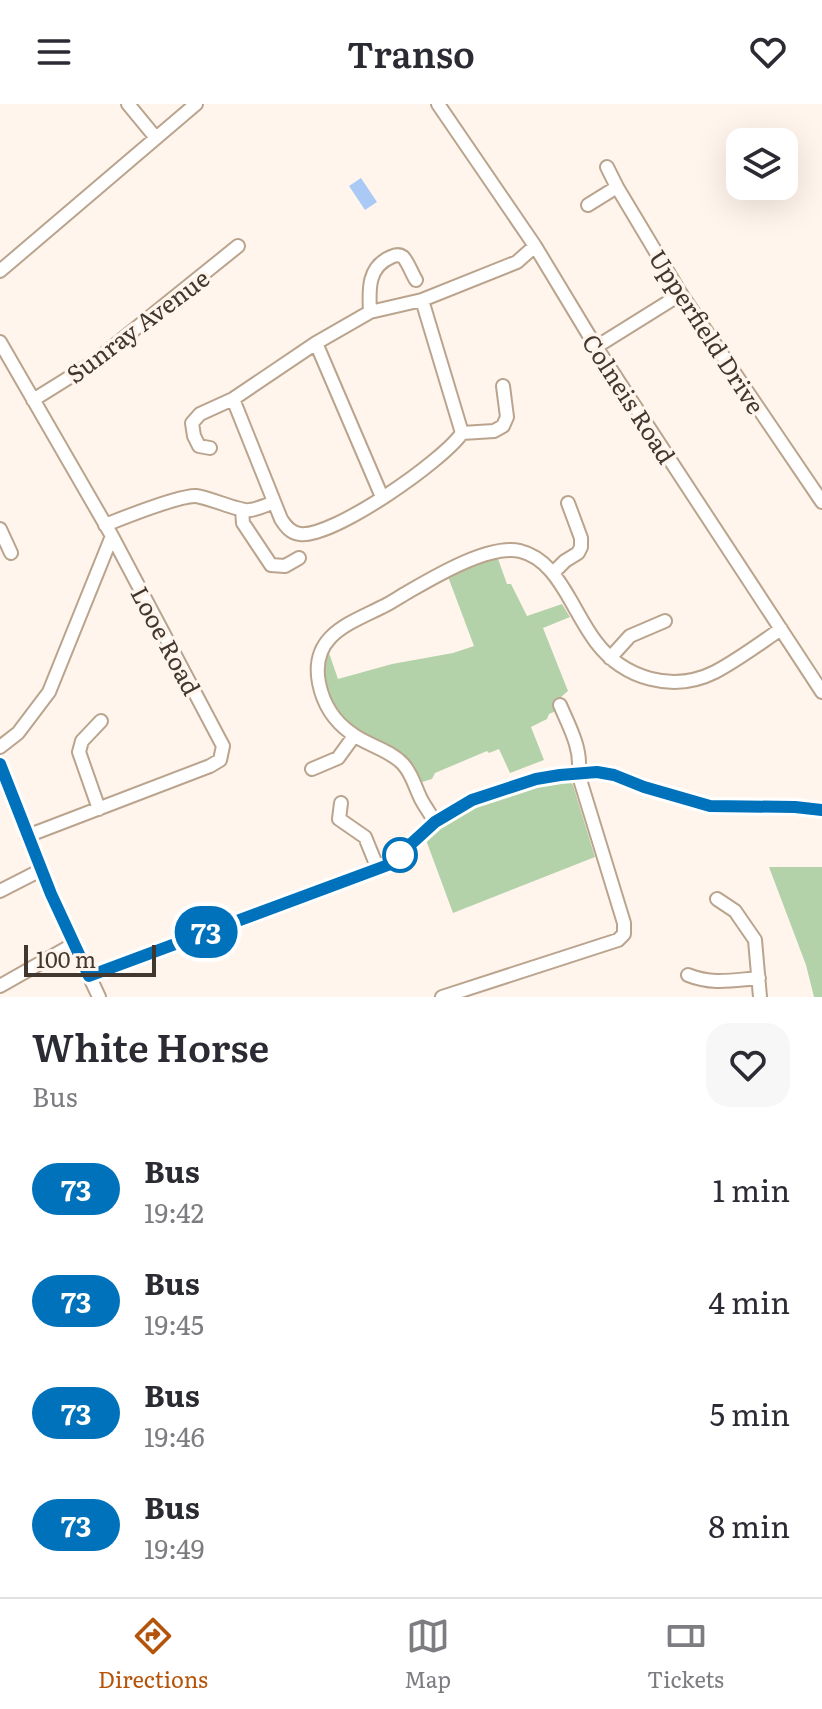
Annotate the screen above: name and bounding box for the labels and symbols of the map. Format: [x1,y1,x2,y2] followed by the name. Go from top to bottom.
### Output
[642,242,774,420] street label: Upperfield Drive
[58,260,216,390] street label: Sunray Avenue
[575,326,685,470] street label: Colneis Road
[124,579,211,701] street label: Looe Road
[383,838,417,872] unlabelled marker
[170,906,242,958] line badge: 73
[24,941,156,977] scale bar

